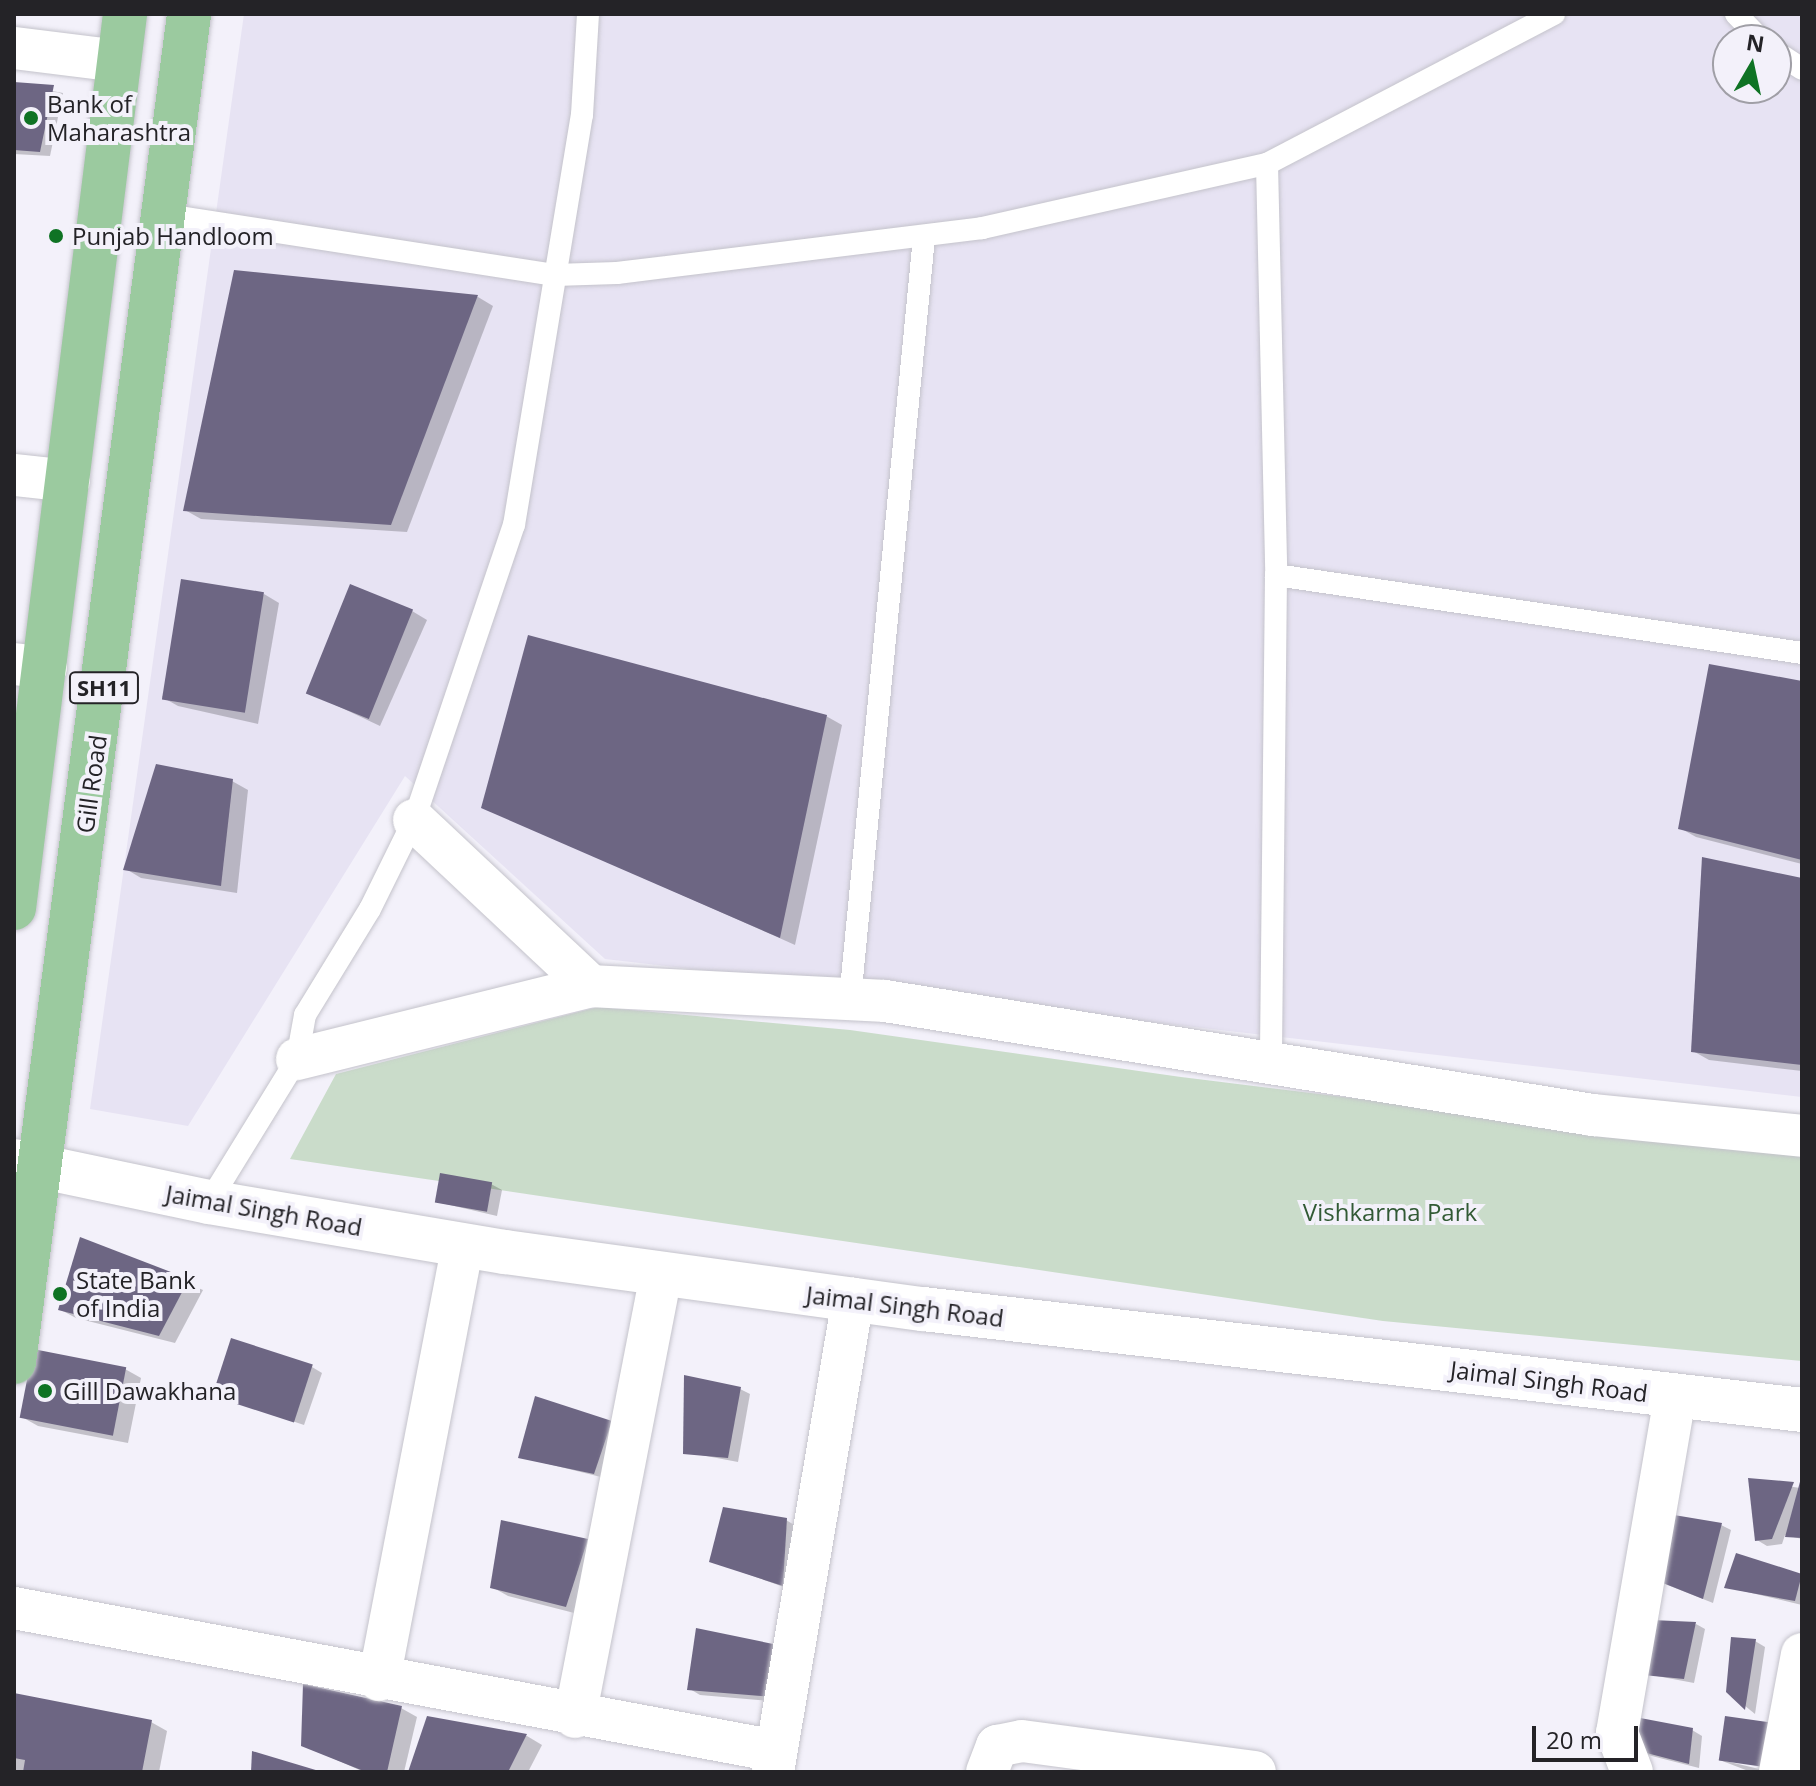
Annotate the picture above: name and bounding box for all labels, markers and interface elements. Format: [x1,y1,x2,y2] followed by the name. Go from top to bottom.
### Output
[1712,24,1792,104] north arrow
[1744,26,1767,58] text: N
[47,90,191,146] place label: Bank of Maharashtra
[22,109,40,127] marker: Bank of Maharashtra
[72,222,274,250] place label: Punjab Handloom
[47,227,65,245] marker: Punjab Handloom
[68,670,140,706] road number: SH11
[70,733,112,835] street label: Gill Road
[164,1179,364,1241] street label: Jaimal Singh Road
[1303,1198,1477,1226] park label: Vishkarma Park
[76,1266,195,1322] place label: State Bank of India
[805,1280,1005,1332] street label: Jaimal Singh Road
[51,1285,69,1303] marker: State Bank of India
[1449,1355,1649,1407] street label: Jaimal Singh Road
[63,1377,236,1405] place label: Gill Dawakhana
[34,1380,56,1402] marker: Gill Dawakhana
[1536,1710,1642,1760] scale bar
[1546,1723,1602,1756] text: 20 m

